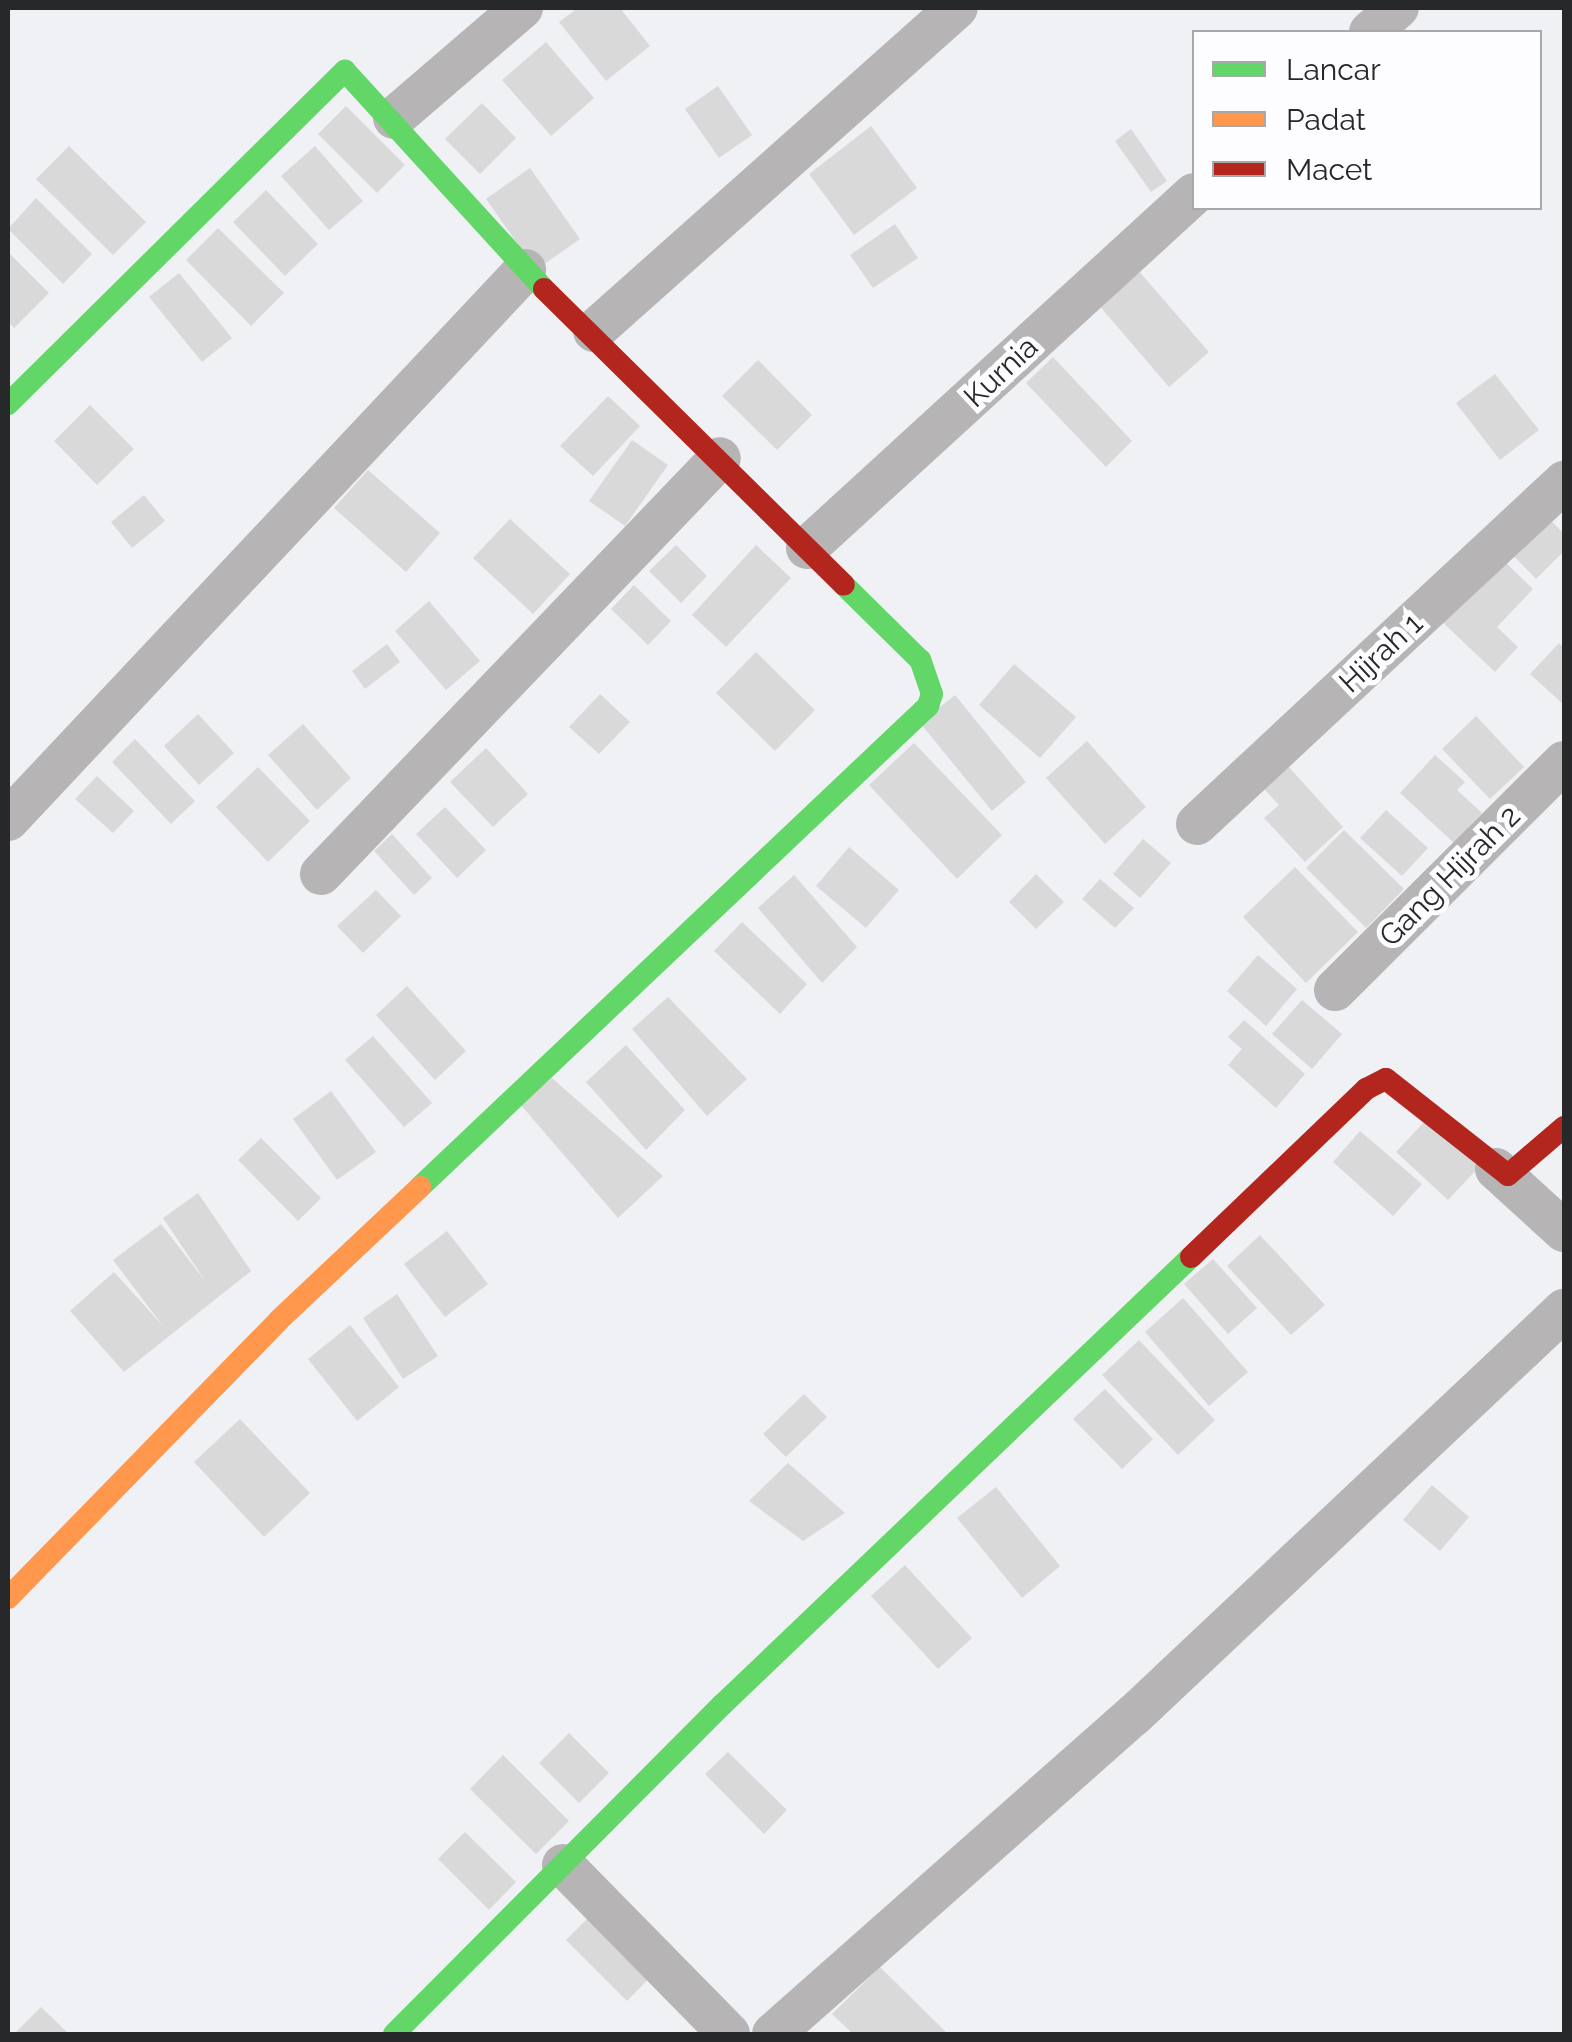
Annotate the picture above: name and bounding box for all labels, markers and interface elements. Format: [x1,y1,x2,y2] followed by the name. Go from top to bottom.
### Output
[1192,30,1542,210] legend
[1286,52,1381,87] text: Lancar
[1286,102,1366,137] text: Padat
[1286,152,1372,187] text: Macet
[957,329,1045,415] street label: Kurnia
[1332,606,1430,700] street label: Hijrah 1
[1372,798,1528,954] street label: Gang Hijrah 2

